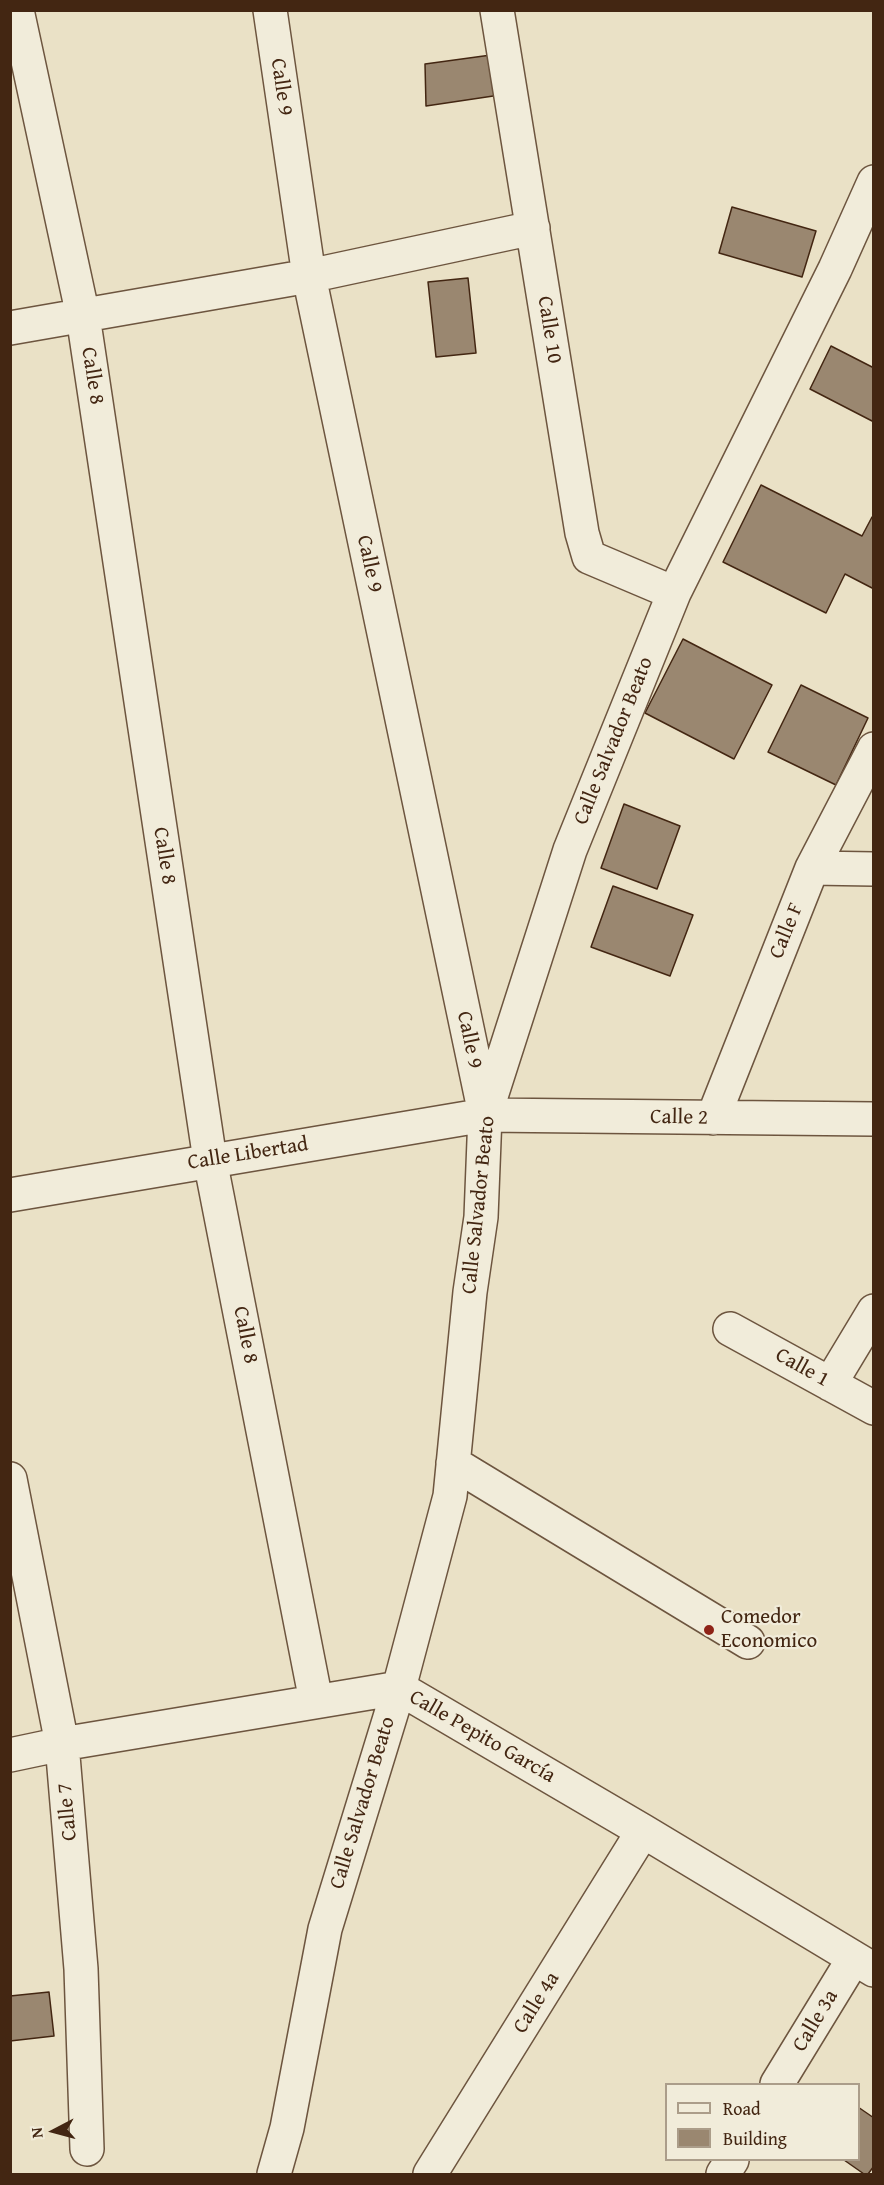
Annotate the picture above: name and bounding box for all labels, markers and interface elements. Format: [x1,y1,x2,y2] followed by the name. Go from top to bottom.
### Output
[265,57,297,117] street label: Calle 9
[531,295,567,365] street label: Calle 10
[75,346,109,406] street label: Calle 8
[351,533,387,595] street label: Calle 9
[569,653,659,829] street label: Calle Salvador Beato
[147,826,181,886] street label: Calle 8
[764,899,810,963] street label: Calle F
[451,1009,487,1071] street label: Calle 9
[650,1105,708,1131] street label: Calle 2
[457,1115,501,1295] street label: Calle Salvador Beato
[186,1132,310,1176] street label: Calle Libertad
[227,1304,263,1366] street label: Calle 8
[771,1343,833,1393] street label: Calle 1
[721,1605,817,1655] place label: Comedor Economico
[702,1623,716,1637] marker: Comedor Economico
[404,1685,560,1789] street label: Calle Pepito García
[325,1714,401,1892] street label: Calle Salvador Beato
[53,1782,83,1842] street label: Calle 7
[508,1968,566,2038] street label: Calle 4a
[788,1986,844,2056] street label: Calle 3a
[665,2083,860,2161] legend
[723,2095,761,2122] text: Road
[24,2101,84,2161] north arrow
[723,2125,787,2152] text: Building
[24,2126,49,2139] text: N

